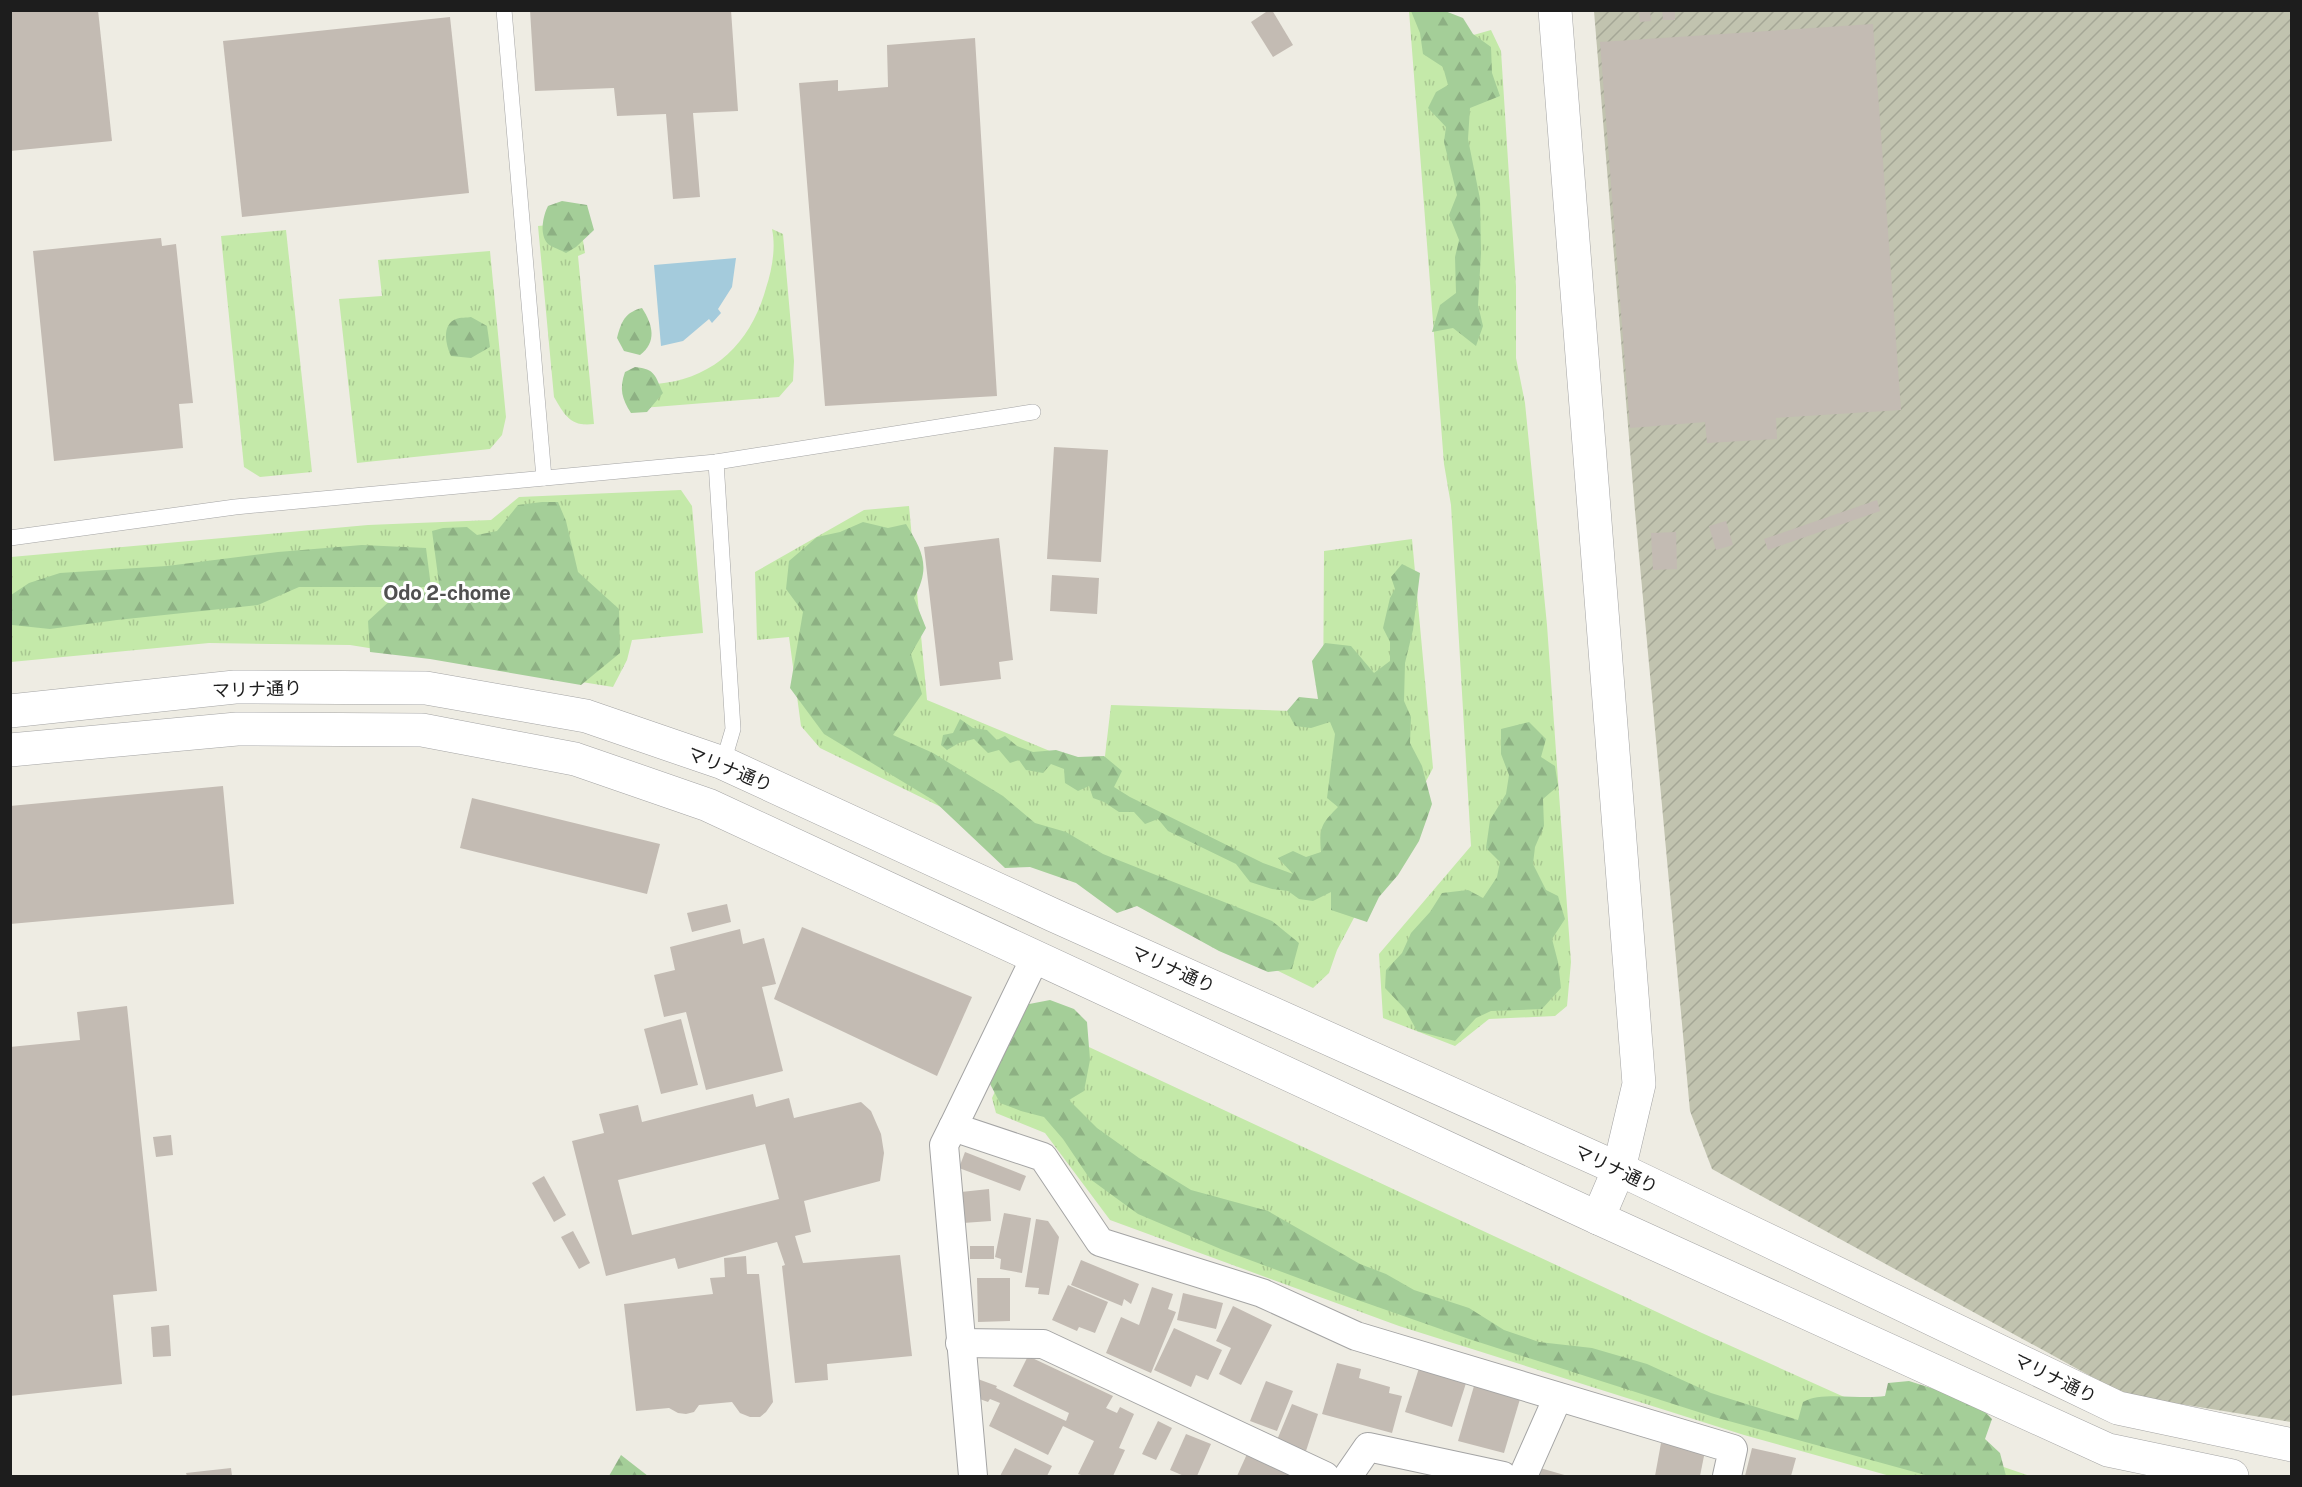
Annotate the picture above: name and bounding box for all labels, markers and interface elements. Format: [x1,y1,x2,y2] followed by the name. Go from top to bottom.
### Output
[383,581,511,605] district label: Odo 2-chome
[212,677,302,701] street label: マリナ通り
[684,742,776,796] street label: マリナ通り
[1128,941,1218,997] street label: マリナ通り
[1571,1140,1661,1198] street label: マリナ通り
[2010,1349,2100,1407] street label: マリナ通り

